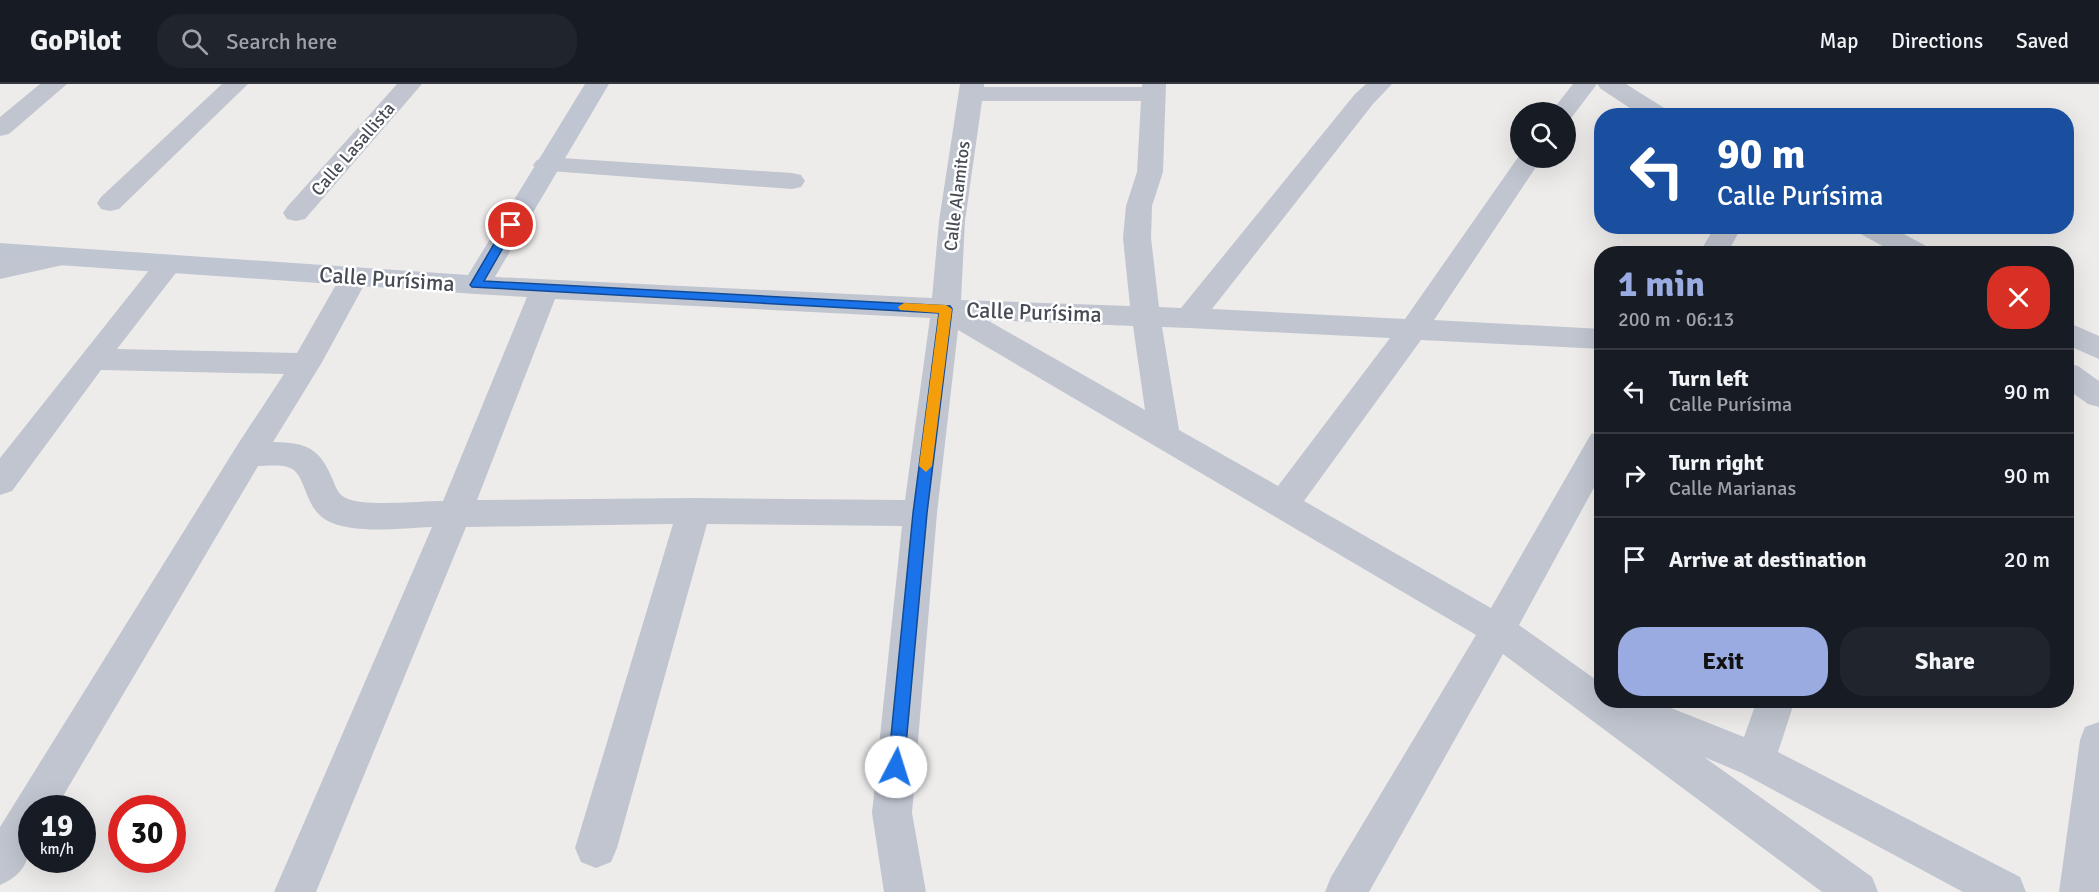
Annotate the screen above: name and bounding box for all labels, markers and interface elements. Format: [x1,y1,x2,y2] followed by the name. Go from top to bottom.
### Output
[157,14,577,68] search box
[30,24,121,58] text: GoPilot
[178,25,211,58] icon: search
[226,28,337,55] text: Search here
[1820,28,1858,54] text: Map
[1891,28,1983,54] text: Directions
[2016,28,2069,54] text: Saved
[306,98,400,200] street label: Calle Lasallista
[1510,102,1576,168] map controls
[1510,102,1576,168] button: search
[1717,129,1806,180] text: 90 m
[1618,132,1696,210] icon: left
[939,140,975,252] street label: Calle Alamitos
[1717,180,1883,213] text: Calle Purísima
[485,199,536,250] pin
[494,208,527,241] icon: arrive
[318,261,456,297] street label: Calle Purísima
[1618,262,1705,307] text: 1 min
[1987,266,2050,329] button: close
[966,296,1102,328] street label: Calle Purísima
[1618,307,1734,332] text: 200 m · 06:13
[1669,365,1749,392] text: Turn left
[1618,375,1651,408] icon: left
[2004,378,2050,405] text: 90 m
[1669,392,1792,417] text: Calle Purísima
[1669,449,1764,476] text: Turn right
[1618,459,1651,492] icon: right
[2004,462,2050,489] text: 90 m
[1669,476,1796,501] text: Calle Marianas
[1618,543,1651,576] icon: arrive
[1669,546,1866,573] text: Arrive at destination
[2004,546,2050,573] text: 20 m
[1618,627,1828,696] button: Exit
[1840,627,2050,696] button: Share
[864,735,928,799] position arrow
[108,795,186,873] speed limit sign: 30
[41,808,73,845] text: 19
[40,840,74,858] text: km/h

